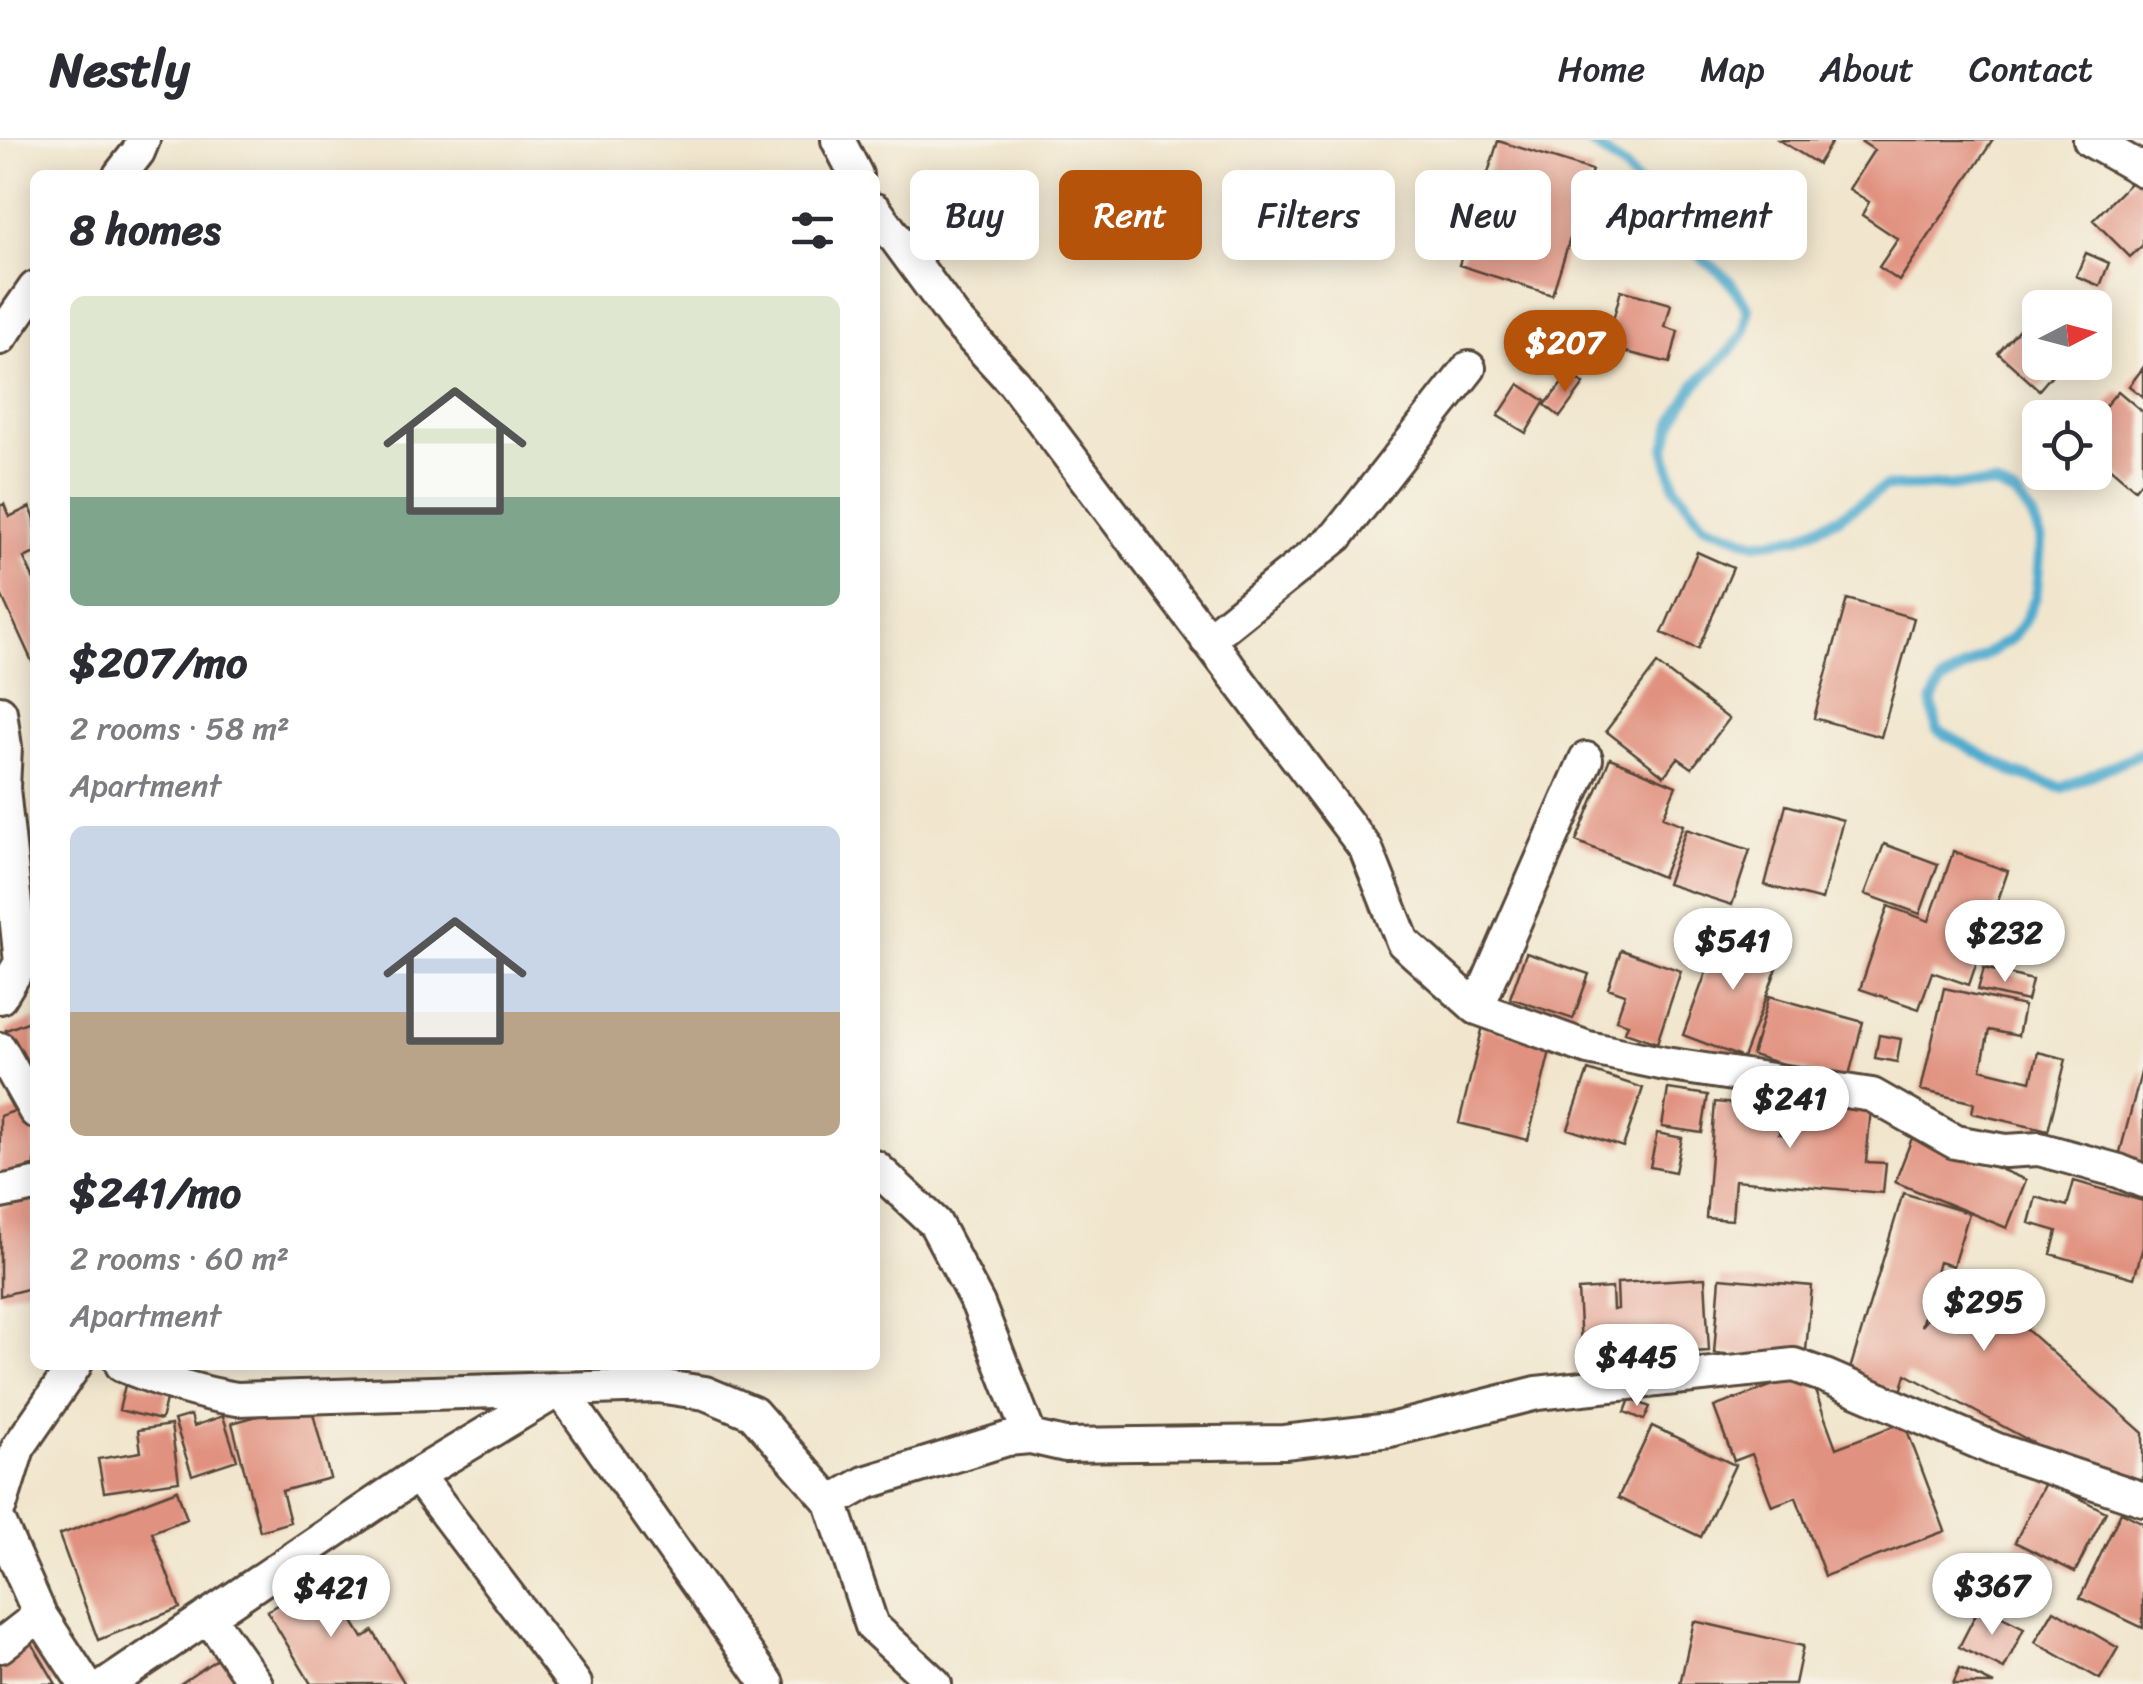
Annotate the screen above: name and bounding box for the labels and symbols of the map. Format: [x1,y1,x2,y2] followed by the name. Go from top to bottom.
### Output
[2022,290,2112,380] north arrow
[1506,310,1624,395] pin: $207
[1946,900,2064,985] pin: $232
[1674,908,1792,993] pin: $541
[1731,1066,1849,1151] pin: $241
[1925,1269,2043,1354] pin: $295
[1578,1324,1696,1409] pin: $445
[1933,1553,2051,1638] pin: $367
[272,1555,390,1640] pin: $421

